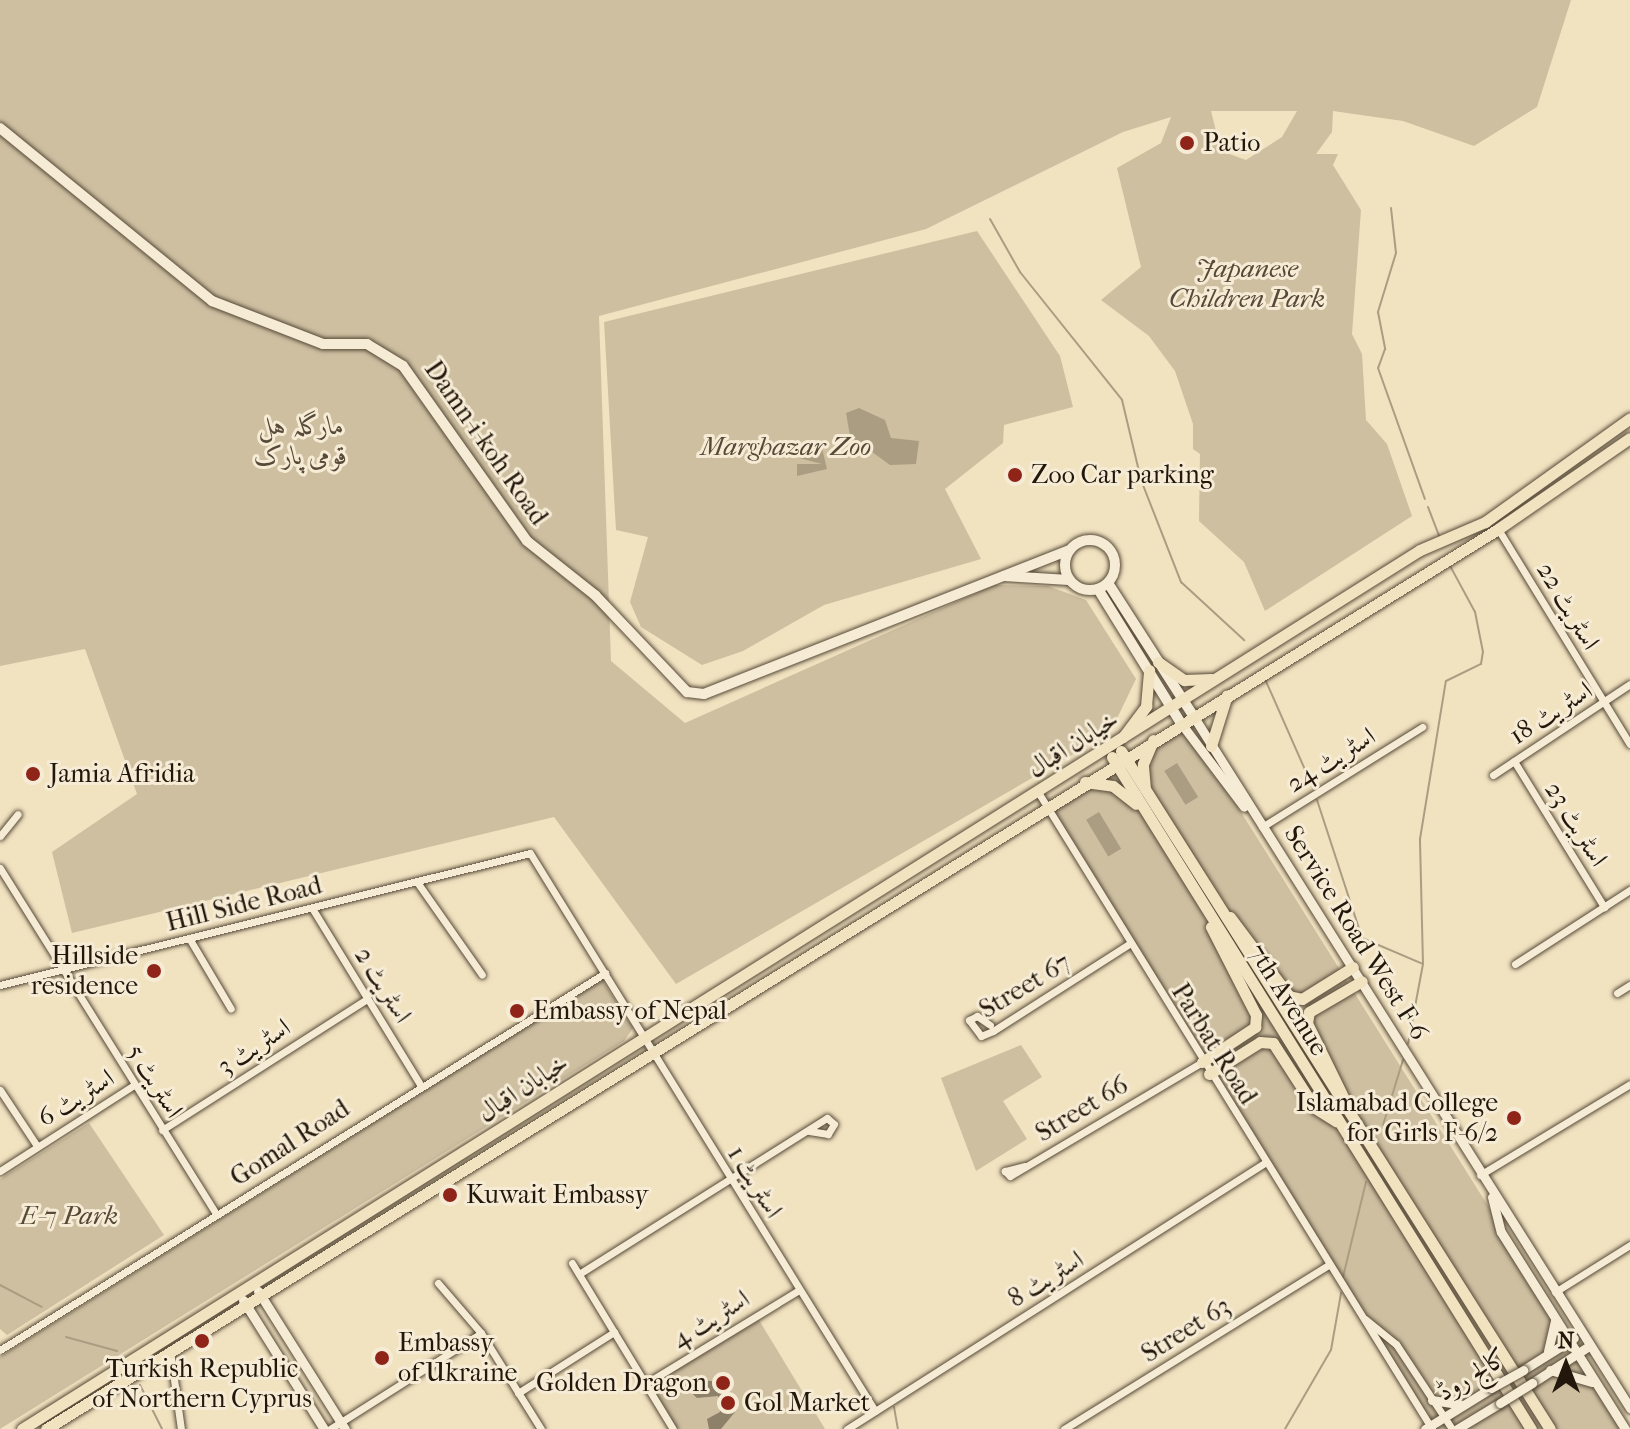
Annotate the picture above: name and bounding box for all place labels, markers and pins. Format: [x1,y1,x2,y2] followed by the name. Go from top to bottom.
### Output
[1203,127,1260,159] place label: Patio
[1178,134,1196,152] marker: Patio
[1031,459,1214,491] place label: Zoo Car parking
[1006,466,1024,484] marker: Zoo Car parking
[49,758,195,790] place label: Jamia Afridia
[24,765,42,783] marker: Jamia Afridia
[31,940,138,1002] place label: Hillside residence
[145,962,163,980] marker: Hillside residence
[533,995,727,1027] place label: Embassy of Nepal
[508,1002,526,1020] marker: Embassy of Nepal
[1296,1087,1498,1148] place label: Islamabad College for Girls F-6/2
[1505,1109,1523,1127] marker: Islamabad College for Girls F-6/2
[466,1179,648,1211] place label: Kuwait Embassy
[441,1186,459,1204] marker: Kuwait Embassy
[398,1327,517,1388] place label: Embassy of Ukraine
[193,1332,211,1350] marker: Turkish Republic of Northern Cyprus
[373,1349,391,1367] marker: Embassy of Ukraine
[92,1353,312,1414] place label: Turkish Republic of Northern Cyprus
[536,1367,707,1399] place label: Golden Dragon
[714,1374,732,1392] marker: Golden Dragon
[744,1387,870,1419] place label: Gol Market
[719,1394,737,1412] marker: Gol Market

